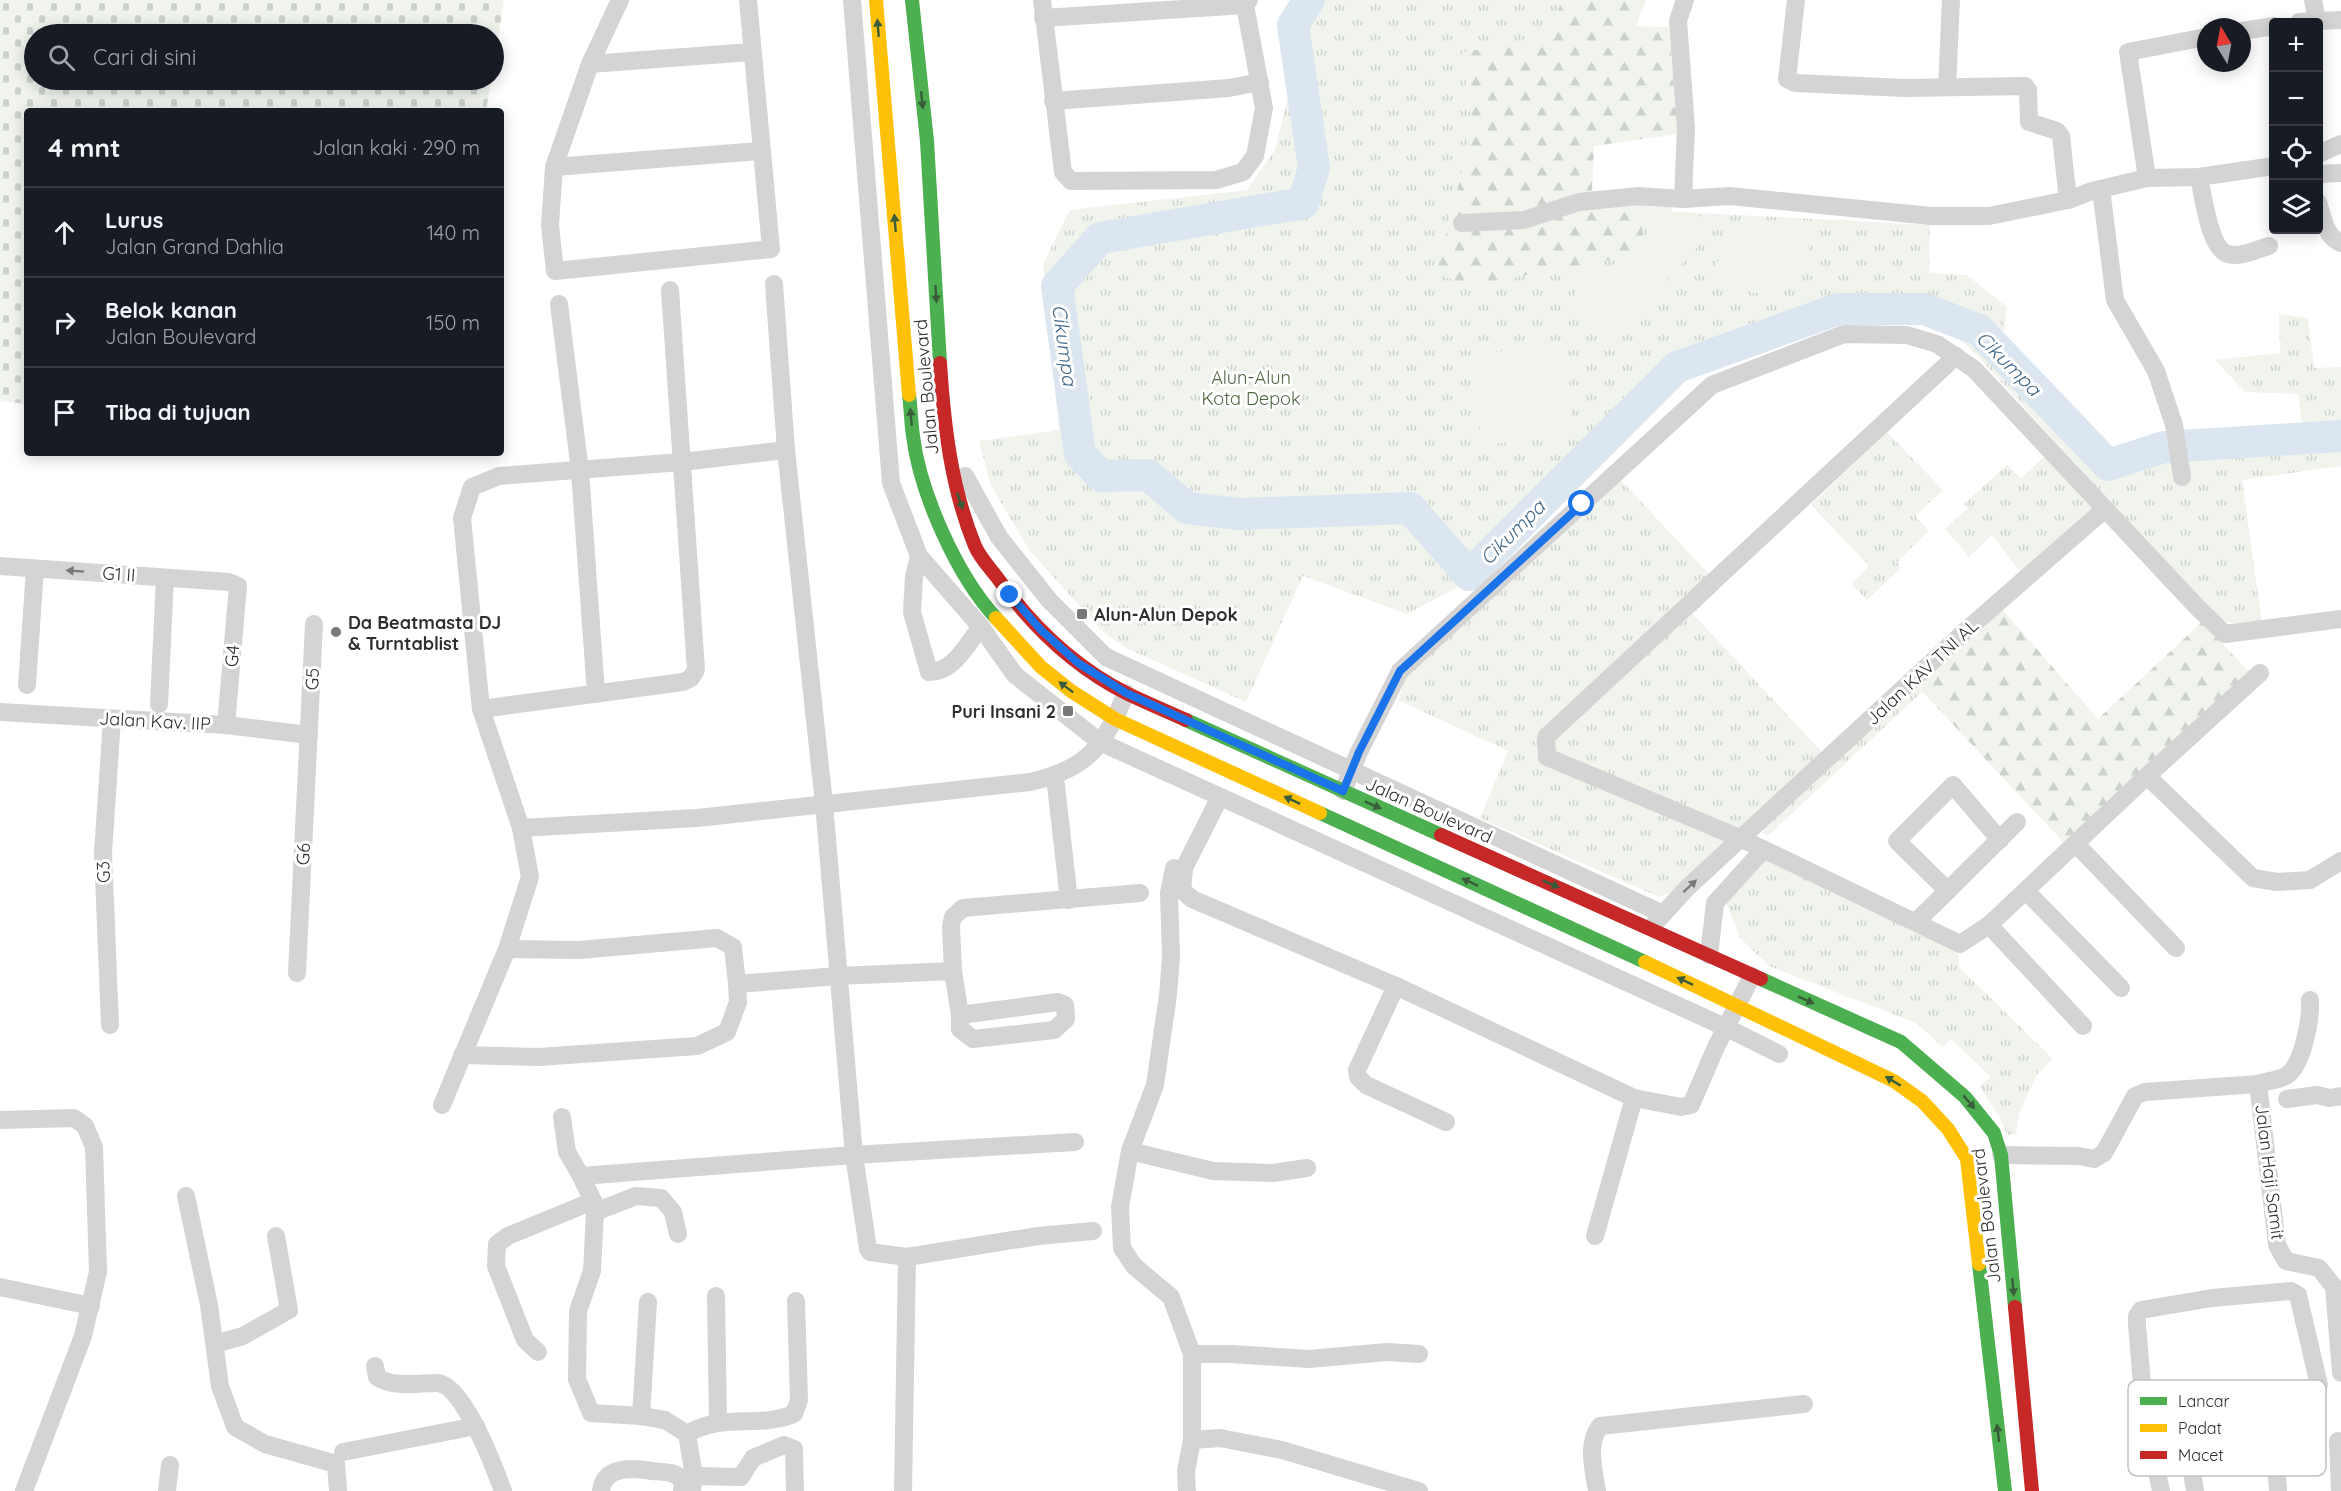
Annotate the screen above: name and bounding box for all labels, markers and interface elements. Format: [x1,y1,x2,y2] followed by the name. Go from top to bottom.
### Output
[2197,18,2251,72] north arrow
[2269,18,2323,234] map controls
[2269,18,2323,72] button: +
[873,19,883,38] one-way arrow
[24,24,504,90] search box
[45,41,78,74] icon: search
[93,43,196,71] text: Cari di sini
[2269,72,2323,126] button: −
[917,91,927,110] one-way arrow
[2269,126,2323,180] button: locate
[48,131,121,164] text: 4 mnt
[312,135,480,160] text: Jalan kaki · 290 m
[2269,180,2323,234] button: layers
[105,206,163,234] text: Lurus
[890,213,899,232] one-way arrow
[48,216,81,249] icon: ahead
[427,220,480,245] text: 140 m
[105,234,284,259] text: Jalan Grand Dahlia
[931,285,941,304] one-way arrow
[105,296,237,324] text: Belok kanan
[1047,303,1083,389] water label: Cikumpa
[48,306,81,339] icon: right
[426,310,480,335] text: 150 m
[909,318,943,456] street label: Jalan Boulevard
[105,324,256,349] text: Jalan Boulevard
[1971,325,2048,402] water label: Cikumpa
[1201,366,1301,410] park label: Alun-Alun Kota Depok
[48,396,81,429] icon: arrive
[105,398,251,426] text: Tiba di tujuan
[906,407,916,426] one-way arrow
[1568,490,1594,516] route start
[956,492,966,510] one-way arrow
[1474,493,1551,570] water label: Cikumpa
[102,561,136,587] street label: G1 II
[66,567,85,576] one-way arrow
[996,581,1022,607] route end
[1094,603,1238,626] place label: Alun-Alun Depok
[1075,607,1089,621] marker: Alun-Alun Depok
[348,611,501,655] place label: Da Beatmasta DJ & Turntablist
[1861,614,1983,730] street label: Jalan KAV TNI AL
[329,625,343,639] marker: Da Beatmasta DJ & Turntablist
[220,644,244,668] street label: G4
[300,667,324,691] street label: G5
[1058,681,1074,694] one-way arrow
[952,700,1056,723] place label: Puri Insani 2
[1061,704,1075,718] marker: Puri Insani 2
[99,707,211,735] street label: Jalan Kav. IIP
[1362,772,1496,848] street label: Jalan Boulevard
[1284,796,1301,805] one-way arrow
[1364,800,1381,809] one-way arrow
[291,842,315,866] street label: G6
[91,861,115,883] street label: G3
[1461,877,1478,886] one-way arrow
[1542,879,1560,889] one-way arrow
[1682,879,1697,893] one-way arrow
[1676,975,1694,985] one-way arrow
[1797,995,1815,1005] one-way arrow
[1885,1076,1901,1087] one-way arrow
[1962,1094,1975,1109] one-way arrow
[2250,1103,2290,1241] street label: Jalan Haji Samit
[1966,1147,2006,1285] street label: Jalan Boulevard
[2008,1277,2018,1296] one-way arrow
[2128,1380,2326,1476] legend
[2178,1391,2230,1411] text: Lancar
[2178,1418,2222,1438] text: Padat
[1993,1423,2003,1442] one-way arrow
[2178,1445,2224,1465] text: Macet

